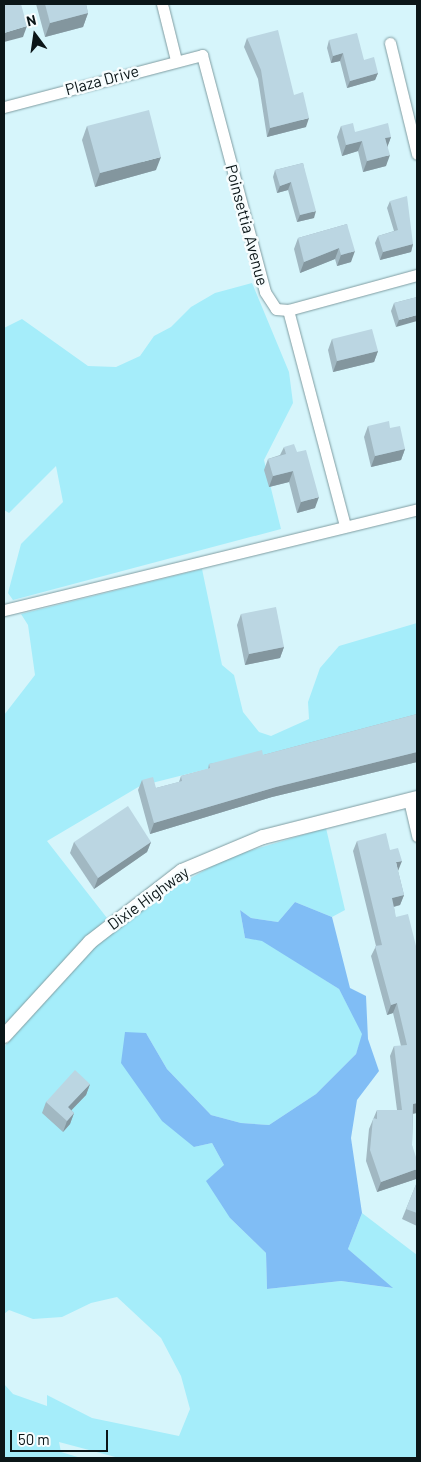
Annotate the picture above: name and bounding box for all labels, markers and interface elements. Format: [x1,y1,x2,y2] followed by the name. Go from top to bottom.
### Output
[10,10,60,60] north arrow
[25,11,38,29] text: N
[63,61,141,99] street label: Plaza Drive
[222,162,272,288] street label: Poinsettia Avenue
[104,862,192,934] street label: Dixie Highway
[12,1420,110,1452] scale bar
[18,1430,50,1448] text: 50 m

